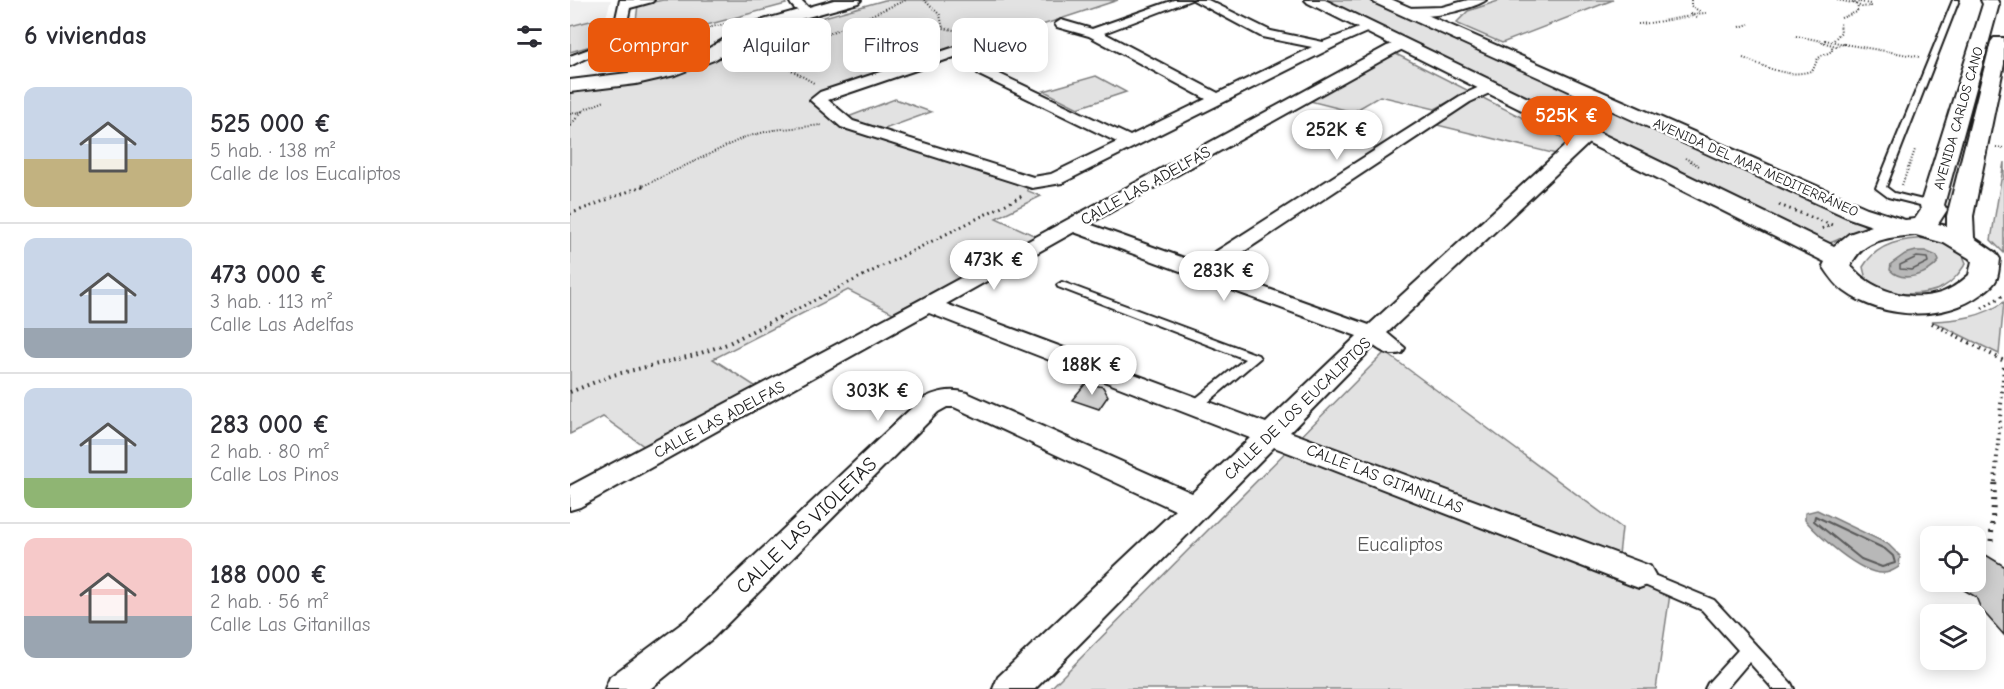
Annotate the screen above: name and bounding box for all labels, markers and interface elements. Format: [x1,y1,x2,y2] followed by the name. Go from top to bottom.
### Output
[588,18,710,72] chip: Comprar
[722,18,831,72] chip: Alquilar
[843,18,940,72] chip: Filtros
[952,18,1048,72] chip: Nuevo
[513,20,546,53] icon: filters
[24,21,146,51] text: 6 viviendas
[1930,45,1987,192] street label: AVENIDA CARLOS CANO
[1518,96,1616,147] pin: 525K €
[1535,104,1599,127] text: 525K €
[210,109,332,139] text: 525 000 €
[1288,110,1386,161] pin: 252K €
[72,111,144,183] icon: home
[1651,114,1861,221] street label: AVENIDA DEL MAR MEDITERRÁNEO
[1306,118,1368,141] text: 252K €
[210,139,335,162] text: 5 hab. · 138 m²
[1077,143,1214,229] street label: CALLE LAS ADELFAS
[210,162,401,185] text: Calle de los Eucaliptos
[945,240,1043,291] pin: 473K €
[964,248,1024,271] text: 473K €
[1175,251,1273,302] pin: 283K €
[1193,259,1255,282] text: 283K €
[210,260,328,290] text: 473 000 €
[72,262,144,334] icon: home
[210,290,332,313] text: 3 hab. · 113 m²
[210,313,354,336] text: Calle Las Adelfas
[1221,334,1375,484] street label: CALLE DE LOS EUCALIPTOS
[1043,345,1141,396] pin: 188K €
[1062,353,1122,376] text: 188K €
[829,371,927,422] pin: 303K €
[651,378,788,462] street label: CALLE LAS ADELFAS
[846,379,910,402] text: 303K €
[210,410,330,440] text: 283 000 €
[72,412,144,484] icon: home
[210,440,329,463] text: 2 hab. · 80 m²
[1304,441,1466,517] street label: CALLE LAS GITANILLAS
[731,452,881,598] street label: CALLE LAS VIOLETAS
[210,463,339,486] text: Calle Los Pinos
[1920,526,1986,670] map controls
[1920,526,1986,592] button: locate
[1357,533,1443,556] park label: Eucaliptos
[210,560,328,590] text: 188 000 €
[72,562,144,634] icon: home
[210,590,328,613] text: 2 hab. · 56 m²
[1920,604,1986,670] button: layers
[210,613,370,636] text: Calle Las Gitanillas

